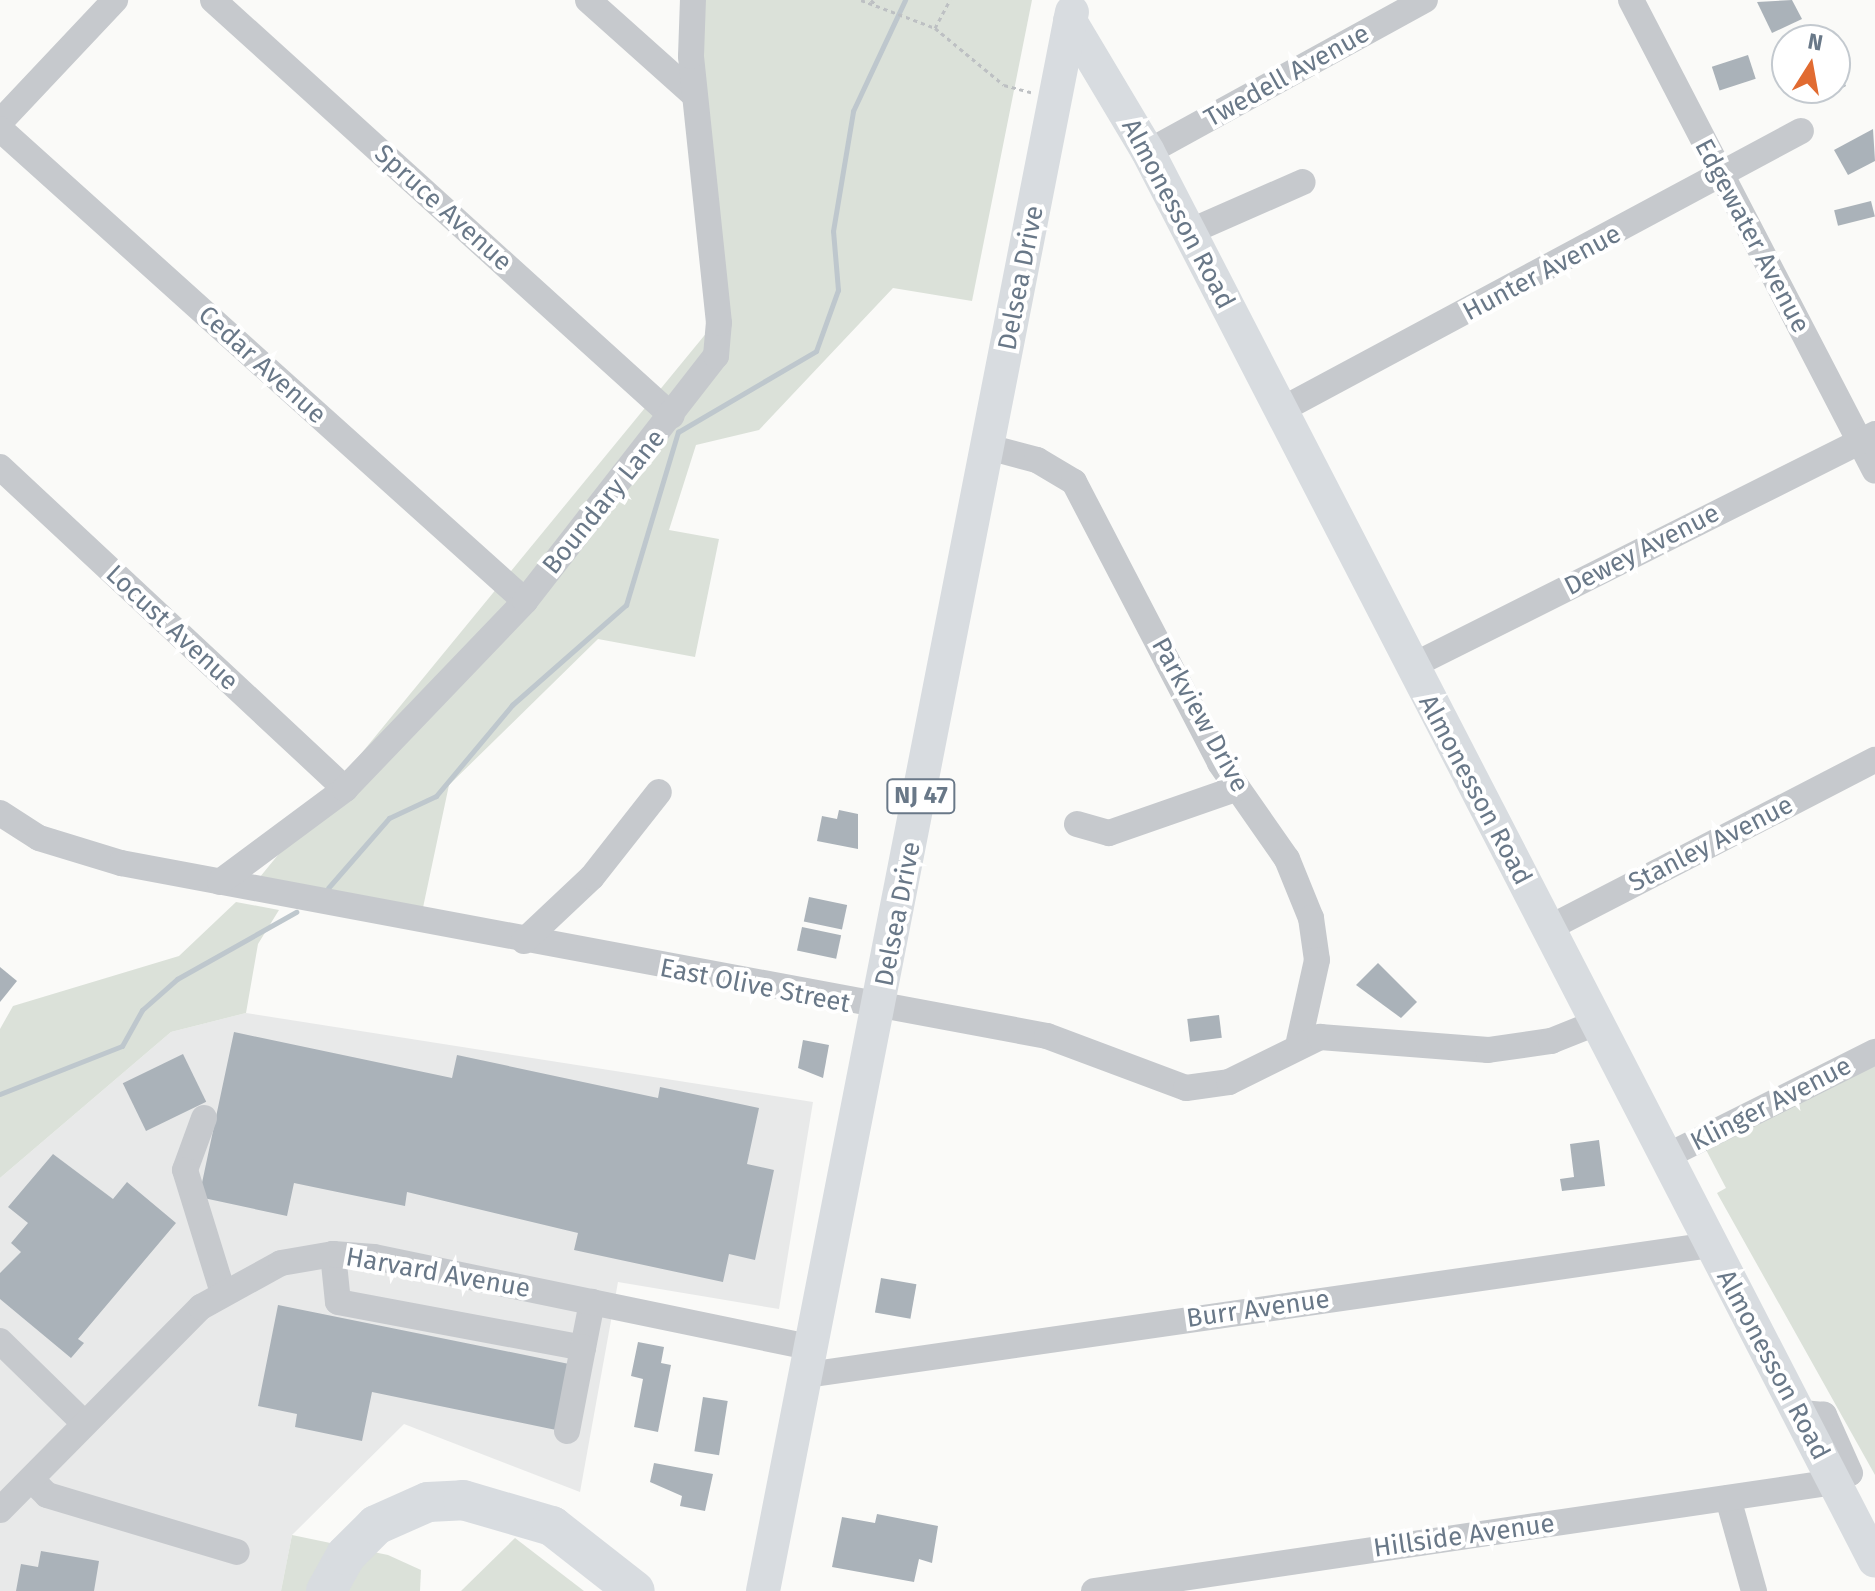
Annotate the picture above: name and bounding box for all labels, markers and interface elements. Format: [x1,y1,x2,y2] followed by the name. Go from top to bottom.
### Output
[1199,18,1375,134] street label: Twedell Avenue
[1771,24,1851,104] north arrow
[1806,27,1825,57] text: N
[1115,114,1241,314] street label: Almonesson Road
[1688,134,1816,338] street label: Edgewater Avenue
[368,138,518,278] street label: Spruce Avenue
[992,203,1050,353] street label: Delsea Drive
[1458,218,1626,328] street label: Hunter Avenue
[192,300,332,430] street label: Cedar Avenue
[536,423,672,581] street label: Boundary Lane
[1559,498,1725,602] street label: Dewey Avenue
[99,559,245,697] street label: Locust Avenue
[1145,632,1255,798] street label: Parkview Drive
[1412,690,1538,890] street label: Almonesson Road
[885,776,957,816] road number: NJ 47
[1624,789,1798,899] street label: Stanley Avenue
[869,839,927,989] street label: Delsea Drive
[657,952,853,1020] street label: East Olive Street
[1686,1050,1856,1158] street label: Klinger Avenue
[344,1241,532,1305] street label: Harvard Avenue
[1710,1265,1836,1465] street label: Almonesson Road
[1184,1284,1332,1334] street label: Burr Avenue
[1371,1508,1557,1564] street label: Hillside Avenue

